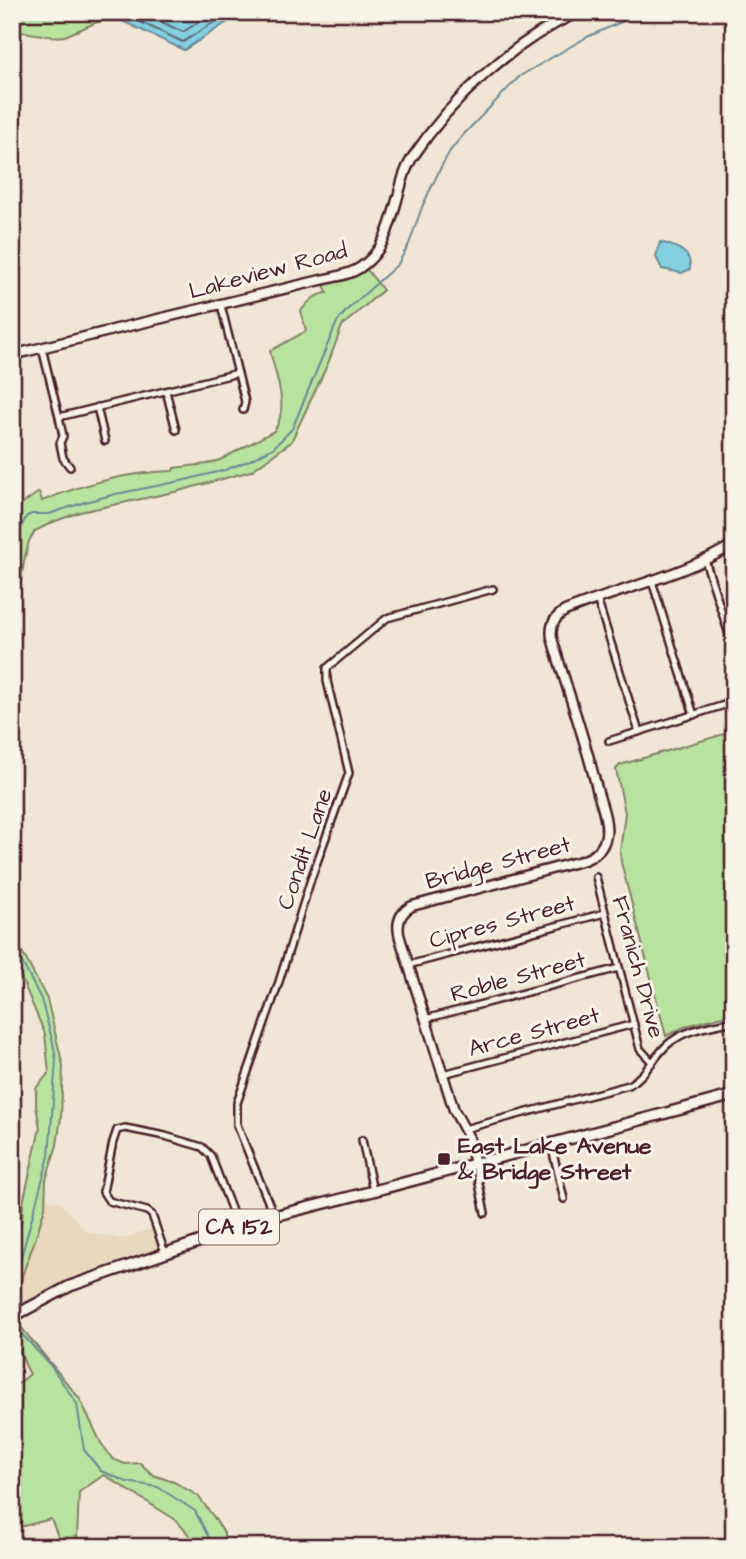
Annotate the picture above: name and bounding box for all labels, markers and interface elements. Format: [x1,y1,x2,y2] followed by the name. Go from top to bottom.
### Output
[185,234,351,308] street label: Lakeview Road
[269,784,341,914] street label: Condit Lane
[422,828,575,899] street label: Bridge Street
[426,887,579,957] street label: Cipres Street
[604,892,672,1042] street label: Franich Drive
[447,943,590,1010] street label: Roble Street
[465,999,604,1065] street label: Arce Street
[457,1130,652,1189] place label: East Lake Avenue & Bridge Street
[436,1151,452,1167] marker: East Lake Avenue & Bridge Street
[199,1210,279,1244] road number: CA 152

